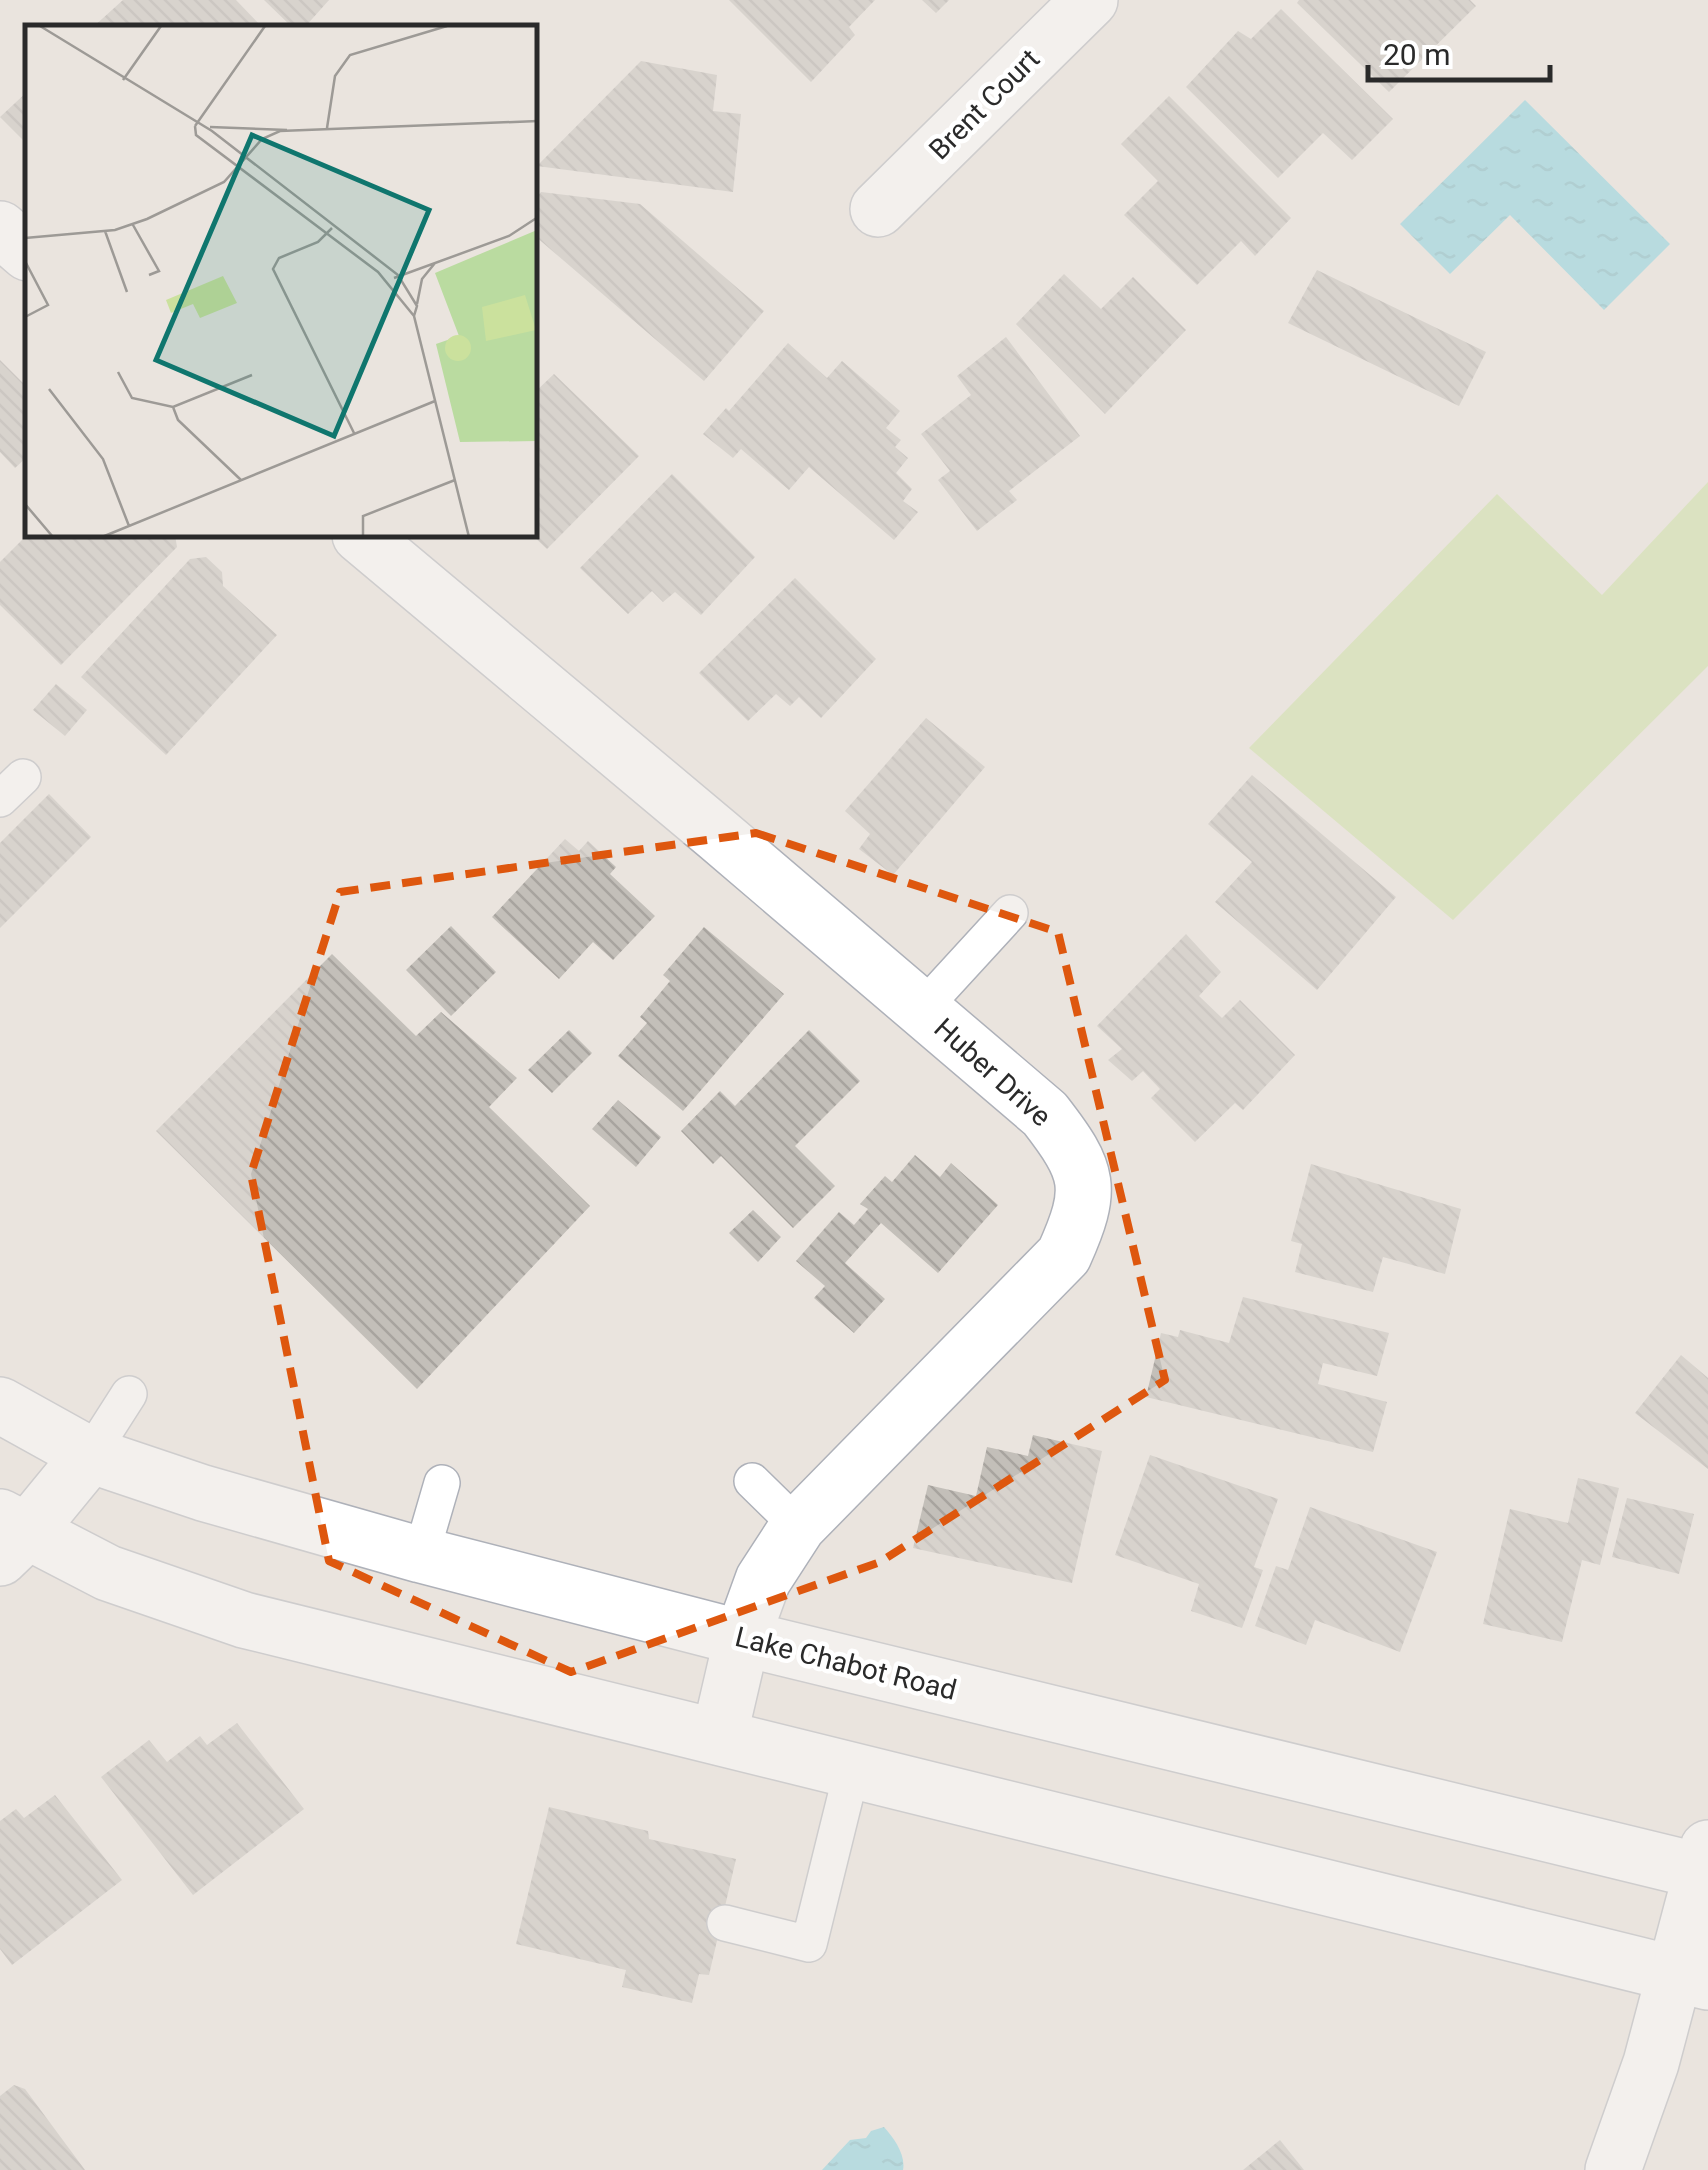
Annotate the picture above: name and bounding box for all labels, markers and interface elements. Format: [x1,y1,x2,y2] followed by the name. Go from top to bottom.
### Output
[1368,20,1550,82] scale bar
[25,25,538,538] inset map
[1383,37,1450,72] text: 20 m
[922,42,1046,166] street label: Brent Court
[928,1011,1058,1133] street label: Huber Drive
[732,1620,960,1707] street label: Lake Chabot Road

